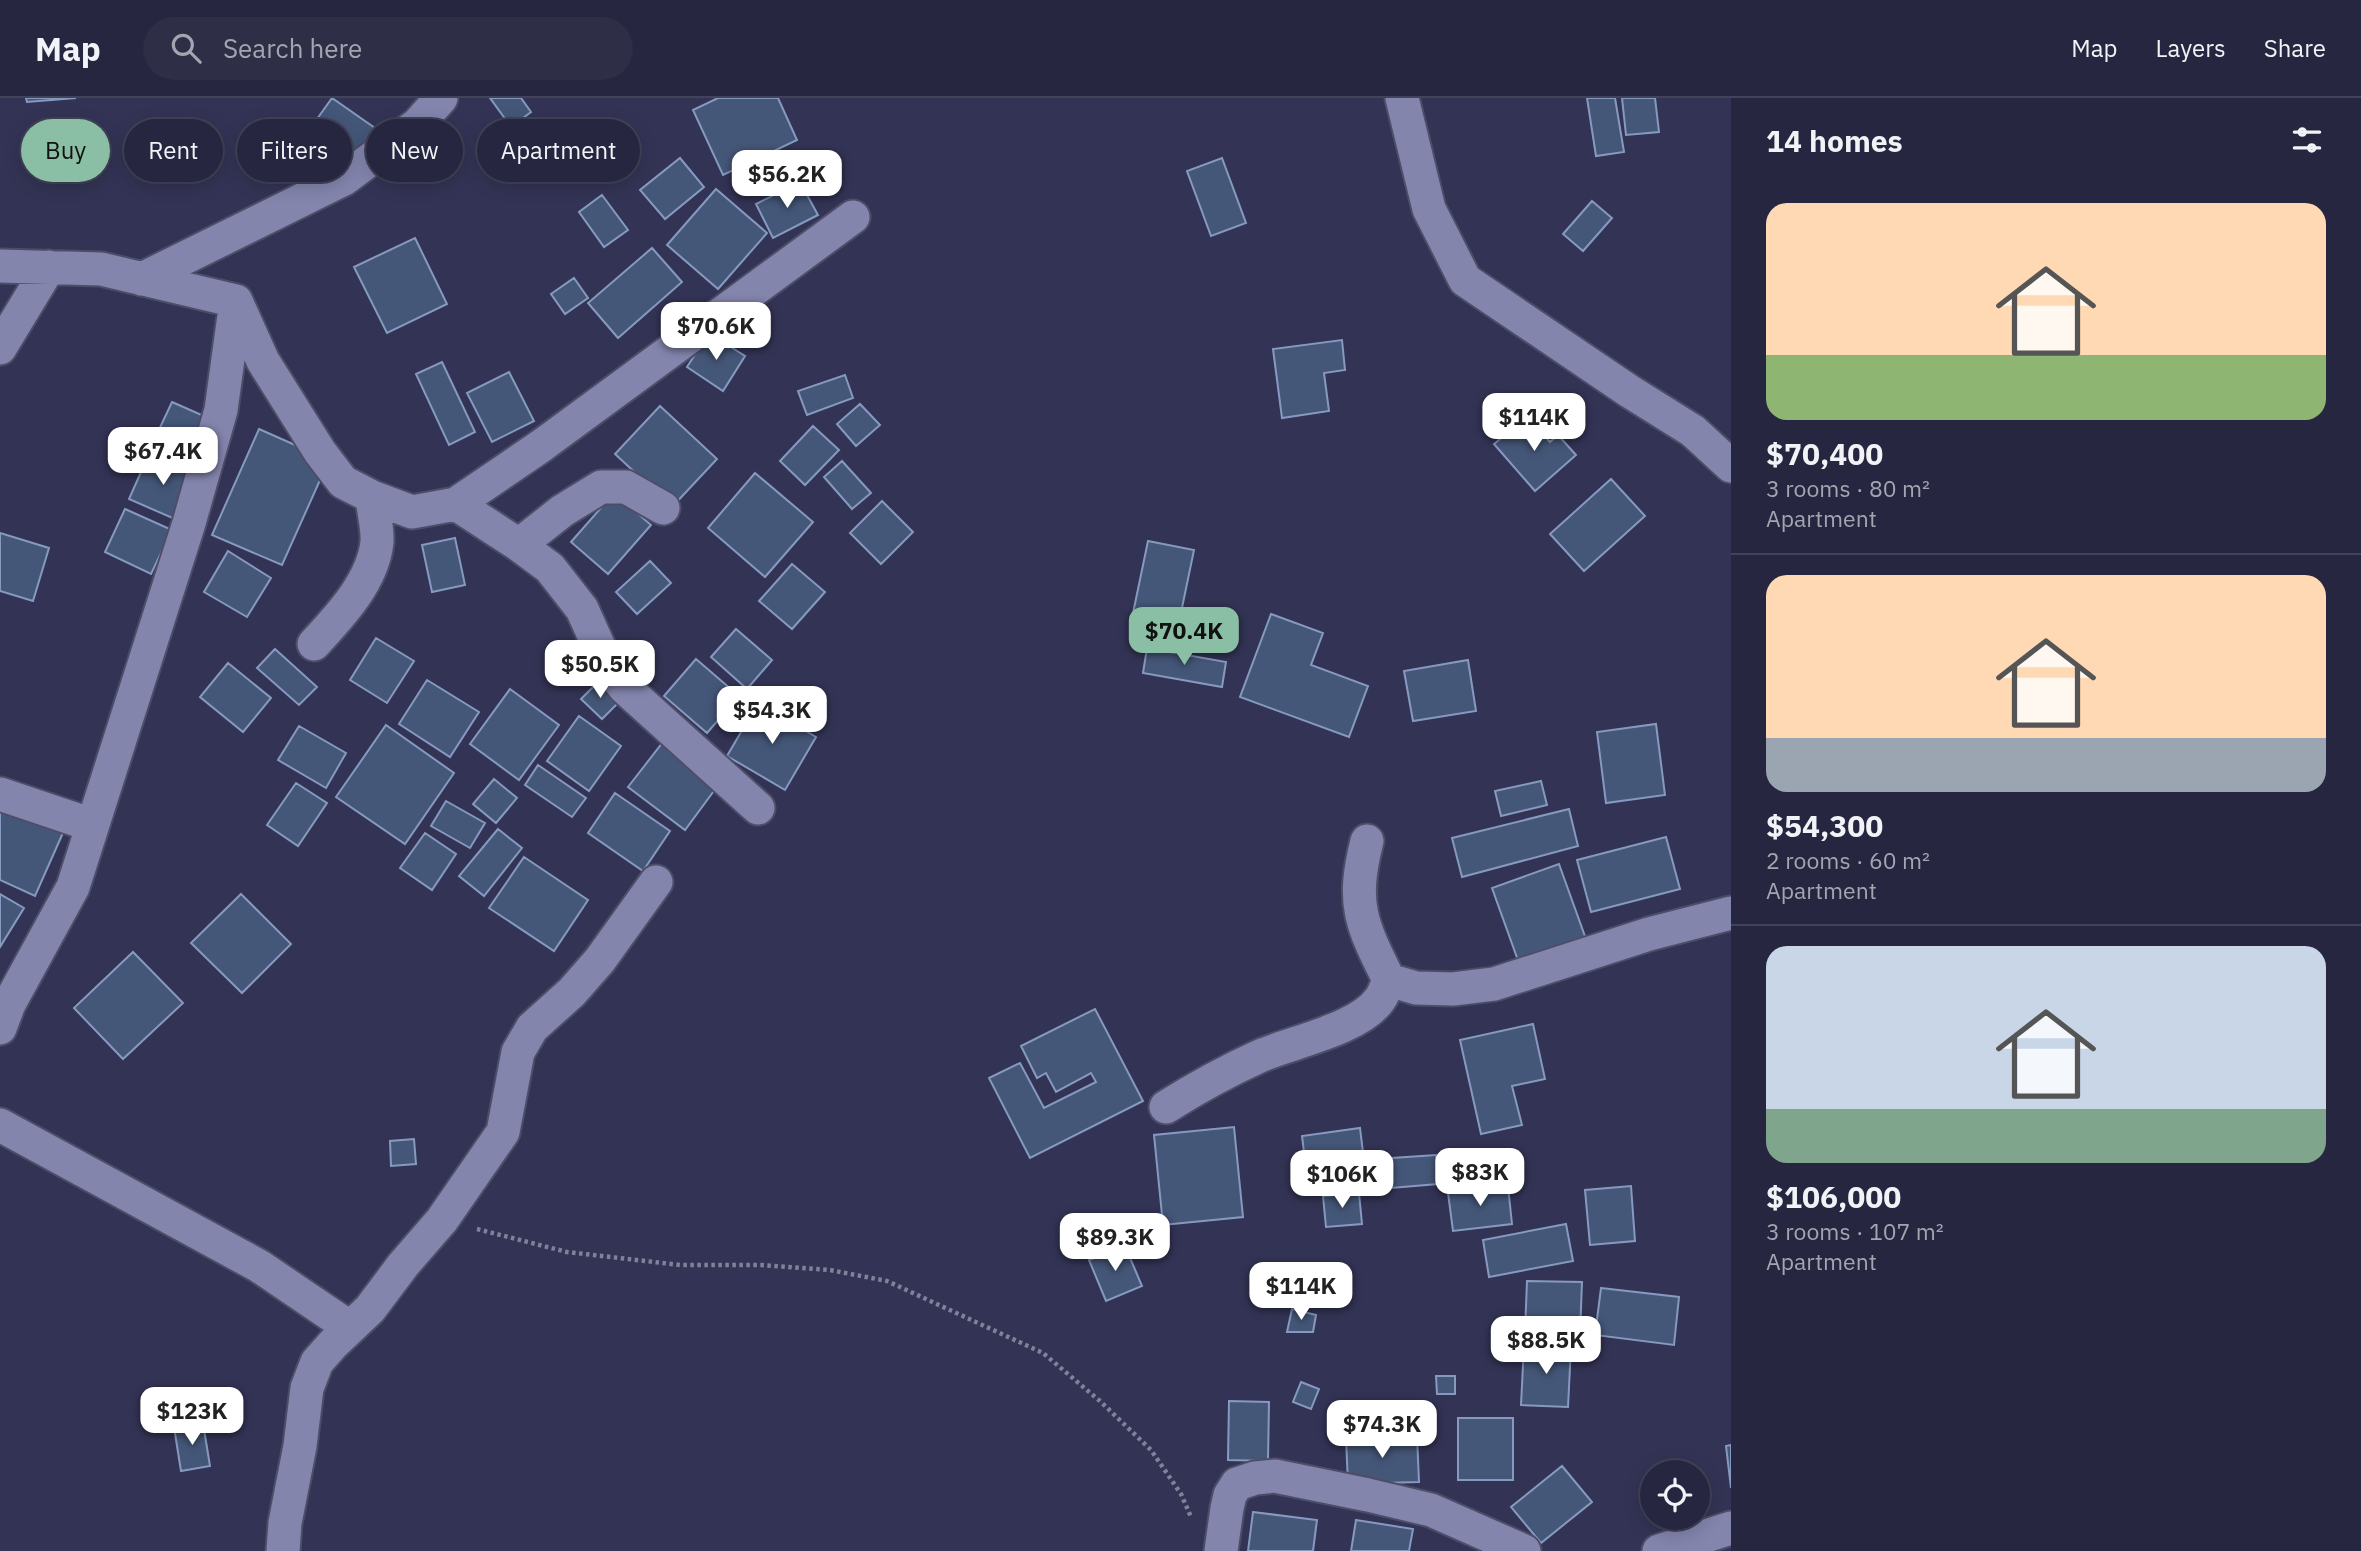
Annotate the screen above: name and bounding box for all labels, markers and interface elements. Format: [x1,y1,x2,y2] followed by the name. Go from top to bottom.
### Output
[143,17,633,80] search box
[35,27,101,70] text: Map
[167,29,205,67] icon: search
[223,31,362,65] text: Search here
[2071,32,2118,64] text: Map
[2156,32,2226,64] text: Layers
[2264,32,2326,64] text: Share
[21,119,110,182] chip: Buy
[124,119,223,182] chip: Rent
[237,119,352,182] chip: Filters
[366,119,463,182] chip: New
[477,119,640,182] chip: Apartment
[1766,121,1903,160] text: 14 homes
[2288,121,2326,159] icon: filters
[730,150,844,210] pin: $56.2K
[748,158,826,188] text: $56.2K
[1983,248,2109,374] icon: home
[659,302,773,362] pin: $70.6K
[677,310,755,340] text: $70.6K
[1485,394,1583,453] pin: $114K
[1498,401,1570,431] text: $114K
[106,428,220,487] pin: $67.4K
[1766,434,1883,473] text: $70,400
[124,435,202,465] text: $67.4K
[1766,473,1930,503] text: 3 rooms · 80 m²
[1766,503,1877,533] text: Apartment
[1127,608,1241,667] pin: $70.4K
[1145,615,1223,645] text: $70.4K
[1983,620,2109,746] icon: home
[543,640,657,700] pin: $50.5K
[561,648,639,678] text: $50.5K
[715,686,829,746] pin: $54.3K
[733,694,811,724] text: $54.3K
[1766,806,1883,845] text: $54,300
[1766,845,1930,875] text: 2 rooms · 60 m²
[1766,875,1877,905] text: Apartment
[1983,991,2109,1117] icon: home
[1439,1148,1521,1208] pin: $83K
[1293,1150,1391,1210] pin: $106K
[1451,1156,1509,1186] text: $83K
[1306,1158,1378,1188] text: $106K
[1766,1177,1901,1216] text: $106,000
[1058,1214,1172,1273] pin: $89.3K
[1766,1216,1944,1246] text: 3 rooms · 107 m²
[1076,1221,1154,1251] text: $89.3K
[1766,1246,1877,1276] text: Apartment
[1252,1262,1350,1322] pin: $114K
[1265,1270,1337,1300] text: $114K
[1489,1316,1603,1376] pin: $88.5K
[1507,1324,1585,1354] text: $88.5K
[143,1388,241,1447] pin: $123K
[156,1395,228,1425] text: $123K
[1325,1400,1439,1460] pin: $74.3K
[1343,1408,1421,1438] text: $74.3K
[1640,1460,1710,1530] map controls
[1640,1460,1710,1530] button: locate

